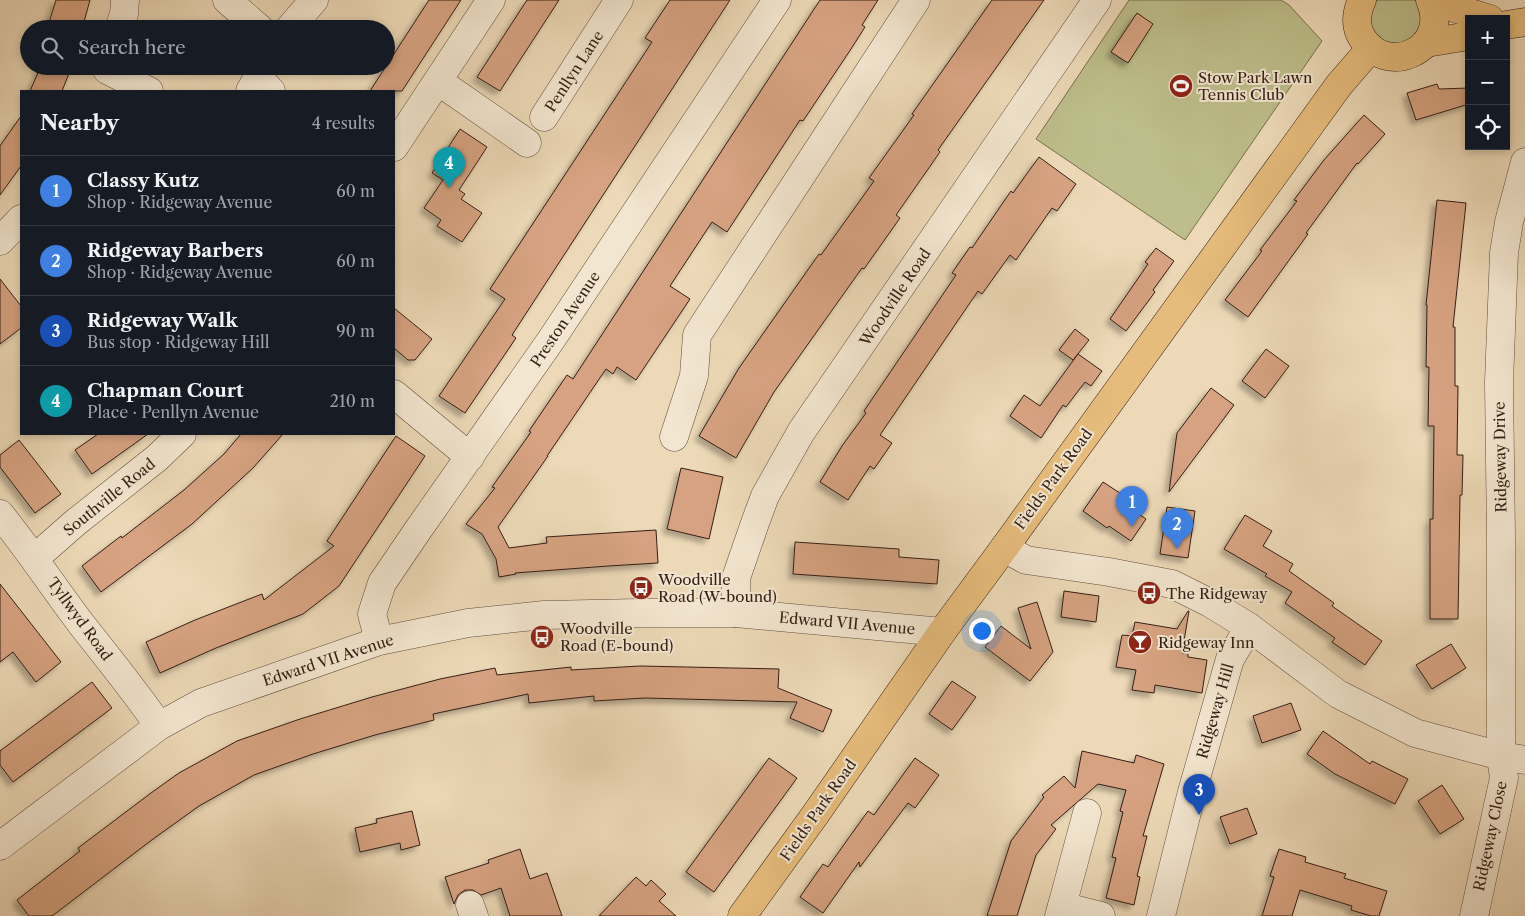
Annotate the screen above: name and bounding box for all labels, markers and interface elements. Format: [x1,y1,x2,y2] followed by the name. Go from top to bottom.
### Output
[1465,15,1510,150] map controls
[1465,15,1510,60] button: +
[20,20,395,75] search box
[541,27,607,115] street label: Penllyn Lane
[38,34,66,62] icon: search
[78,36,186,59] text: Search here
[1465,60,1510,105] button: −
[1198,68,1313,104] place label: Stow Park Lawn Tennis Club
[1168,73,1194,99] sports icon: Stow Park Lawn Tennis Club
[1465,105,1510,150] button: locate
[40,110,119,135] text: Nearby
[312,113,375,133] text: 4 results
[433,147,465,188] pin: 4
[87,169,199,192] text: Classy Kutz
[52,181,60,201] text: 1
[336,181,375,201] text: 60 m
[87,192,272,212] text: Shop · Ridgeway Avenue
[87,239,263,262] text: Ridgeway Barbers
[855,245,935,350] street label: Woodville Road
[51,251,61,271] text: 2
[336,251,375,271] text: 60 m
[87,262,272,282] text: Shop · Ridgeway Avenue
[526,267,604,371] street label: Preston Avenue
[87,309,238,332] text: Ridgeway Walk
[51,321,61,341] text: 3
[336,321,375,341] text: 90 m
[87,332,269,352] text: Bus stop · Ridgeway Hill
[87,379,244,402] text: Chapman Court
[51,391,61,411] text: 4
[330,391,375,411] text: 210 m
[1490,401,1510,513] street label: Ridgeway Drive
[87,402,259,422] text: Place · Penllyn Avenue
[1010,425,1096,533] street label: Fields Park Road
[59,454,159,540] street label: Southville Road
[1116,486,1148,527] pin: 1
[1161,508,1193,549] pin: 2
[657,570,777,606] place label: Woodville Road (W-bound)
[43,574,117,664] street label: Tyllwyd Road
[628,575,654,601] bus stop icon: Woodville Road (W-bound)
[1136,580,1162,606] bus stop icon: The Ridgeway
[1166,584,1268,603] place label: The Ridgeway
[778,608,916,638] street label: Edward VII Avenue
[969,618,995,644] your location
[559,619,673,655] place label: Woodville Road (E-bound)
[529,624,555,650] bus stop icon: Woodville Road (E-bound)
[1127,629,1153,655] bar icon: Ridgeway Inn
[260,630,396,690] street label: Edward VII Avenue
[1158,633,1255,652] place label: Ridgeway Inn
[1192,661,1238,761] street label: Ridgeway Hill
[776,755,860,865] street label: Fields Park Road
[1183,774,1215,815] pin: 3
[1469,779,1511,893] street label: Ridgeway Close

